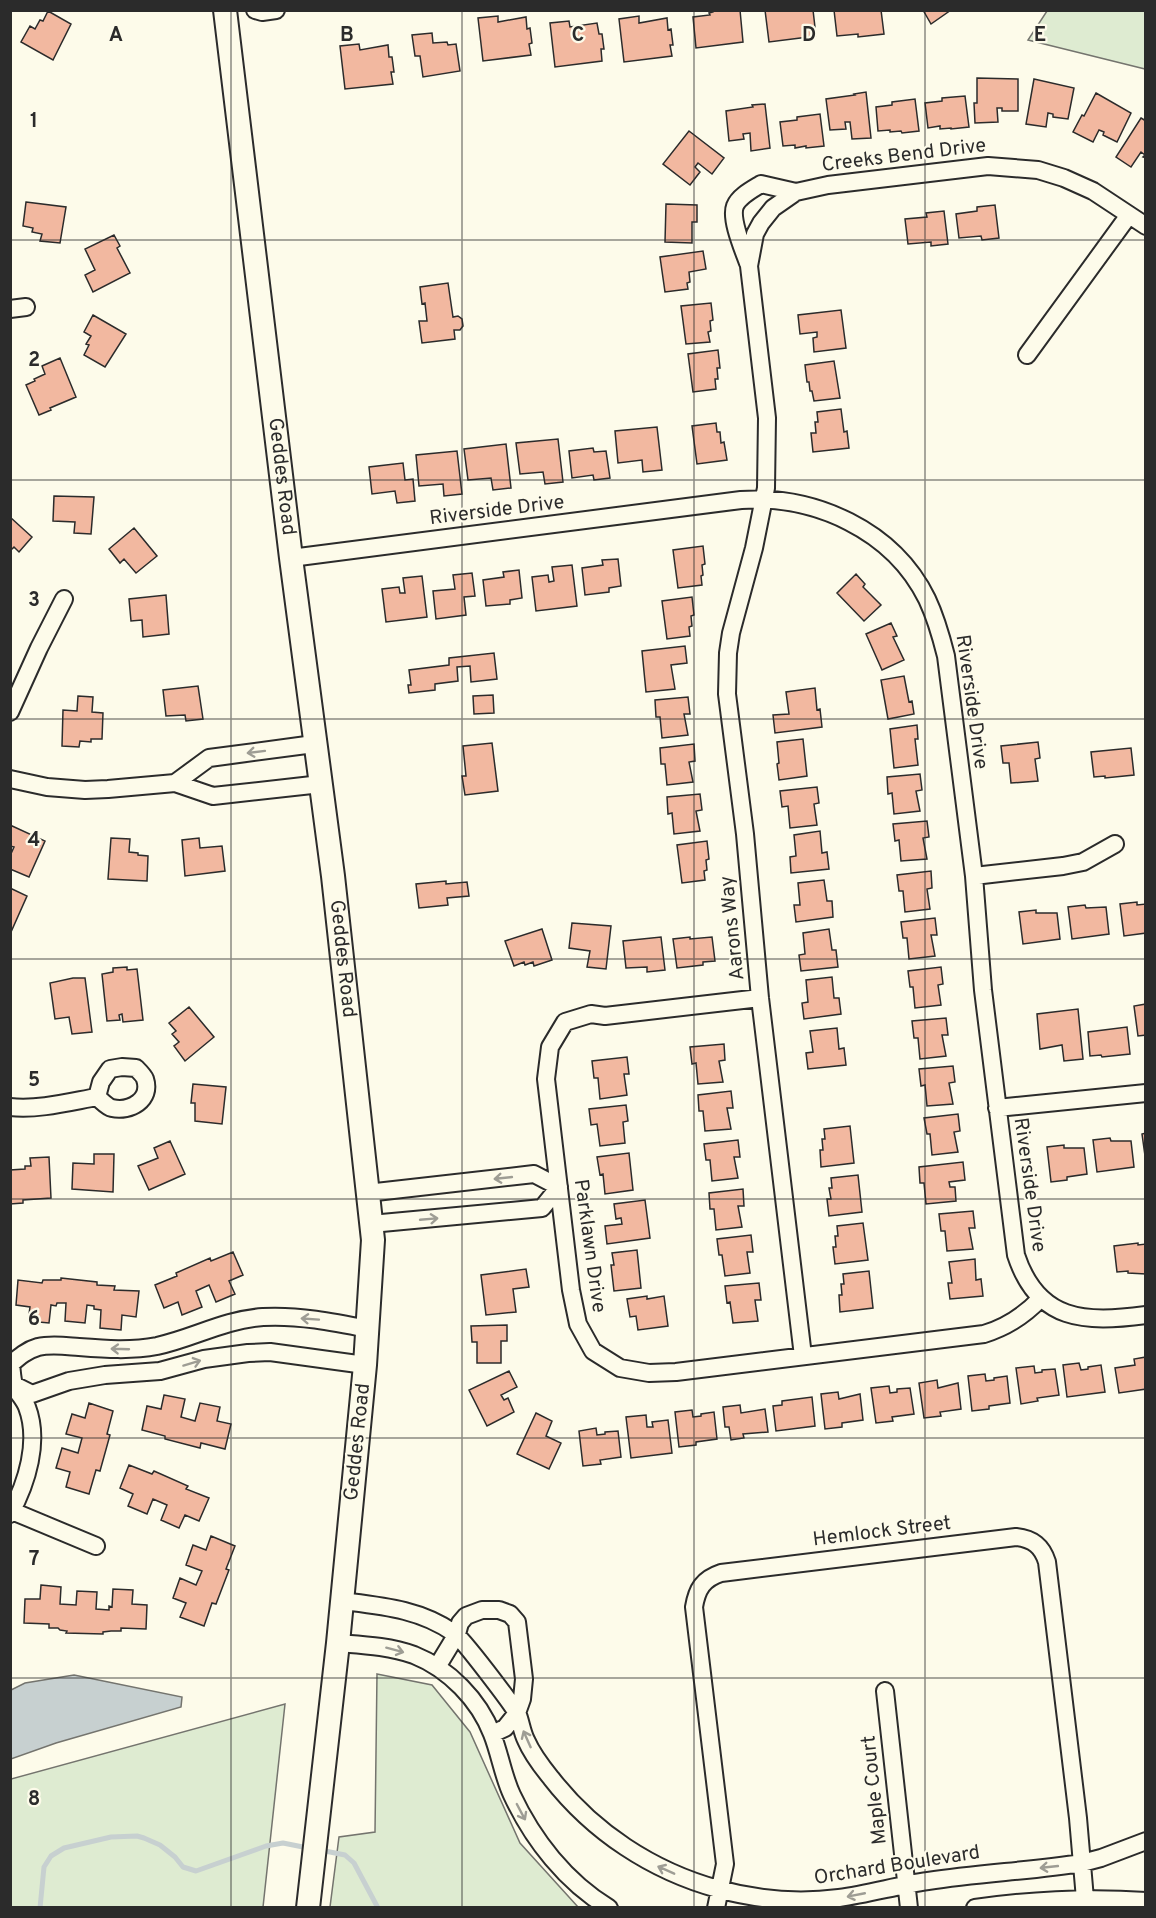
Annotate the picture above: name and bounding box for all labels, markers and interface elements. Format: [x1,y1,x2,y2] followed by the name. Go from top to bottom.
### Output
[109,23,123,49] text: A
[340,23,354,49] text: B
[572,23,584,49] text: C
[802,23,816,49] text: D
[1034,23,1046,49] text: E
[30,109,38,135] text: 1
[820,133,988,179] street label: Creeks Bend Drive
[28,348,40,374] text: 2
[261,416,301,537] street label: Geddes Road
[428,490,566,532] street label: Riverside Drive
[28,588,40,614] text: 3
[949,633,993,771] street label: Riverside Drive
[247,746,267,757] one-way arrow
[28,828,40,854] text: 4
[715,874,751,982] street label: Aarons Way
[323,899,361,1019] street label: Geddes Road
[28,1068,40,1094] text: 5
[1007,1116,1051,1254] street label: Riverside Drive
[494,1172,514,1183] one-way arrow
[567,1178,611,1314] street label: Parklawn Drive
[419,1213,439,1224] one-way arrow
[28,1307,40,1333] text: 6
[300,1313,320,1324] one-way arrow
[110,1343,130,1355] one-way arrow
[182,1357,201,1368] one-way arrow
[339,1382,377,1502] street label: Geddes Road
[811,1511,953,1553] street label: Hemlock Street
[29,1547,39,1573] text: 7
[386,1645,405,1656] one-way arrow
[521,1731,532,1749] one-way arrow
[856,1734,894,1846] street label: Maple Court
[28,1787,40,1813] text: 8
[516,1802,527,1820] one-way arrow
[812,1840,982,1892] street label: Orchard Boulevard
[1040,1862,1060,1873] one-way arrow
[658,1864,676,1876] one-way arrow
[847,1890,867,1901] one-way arrow

